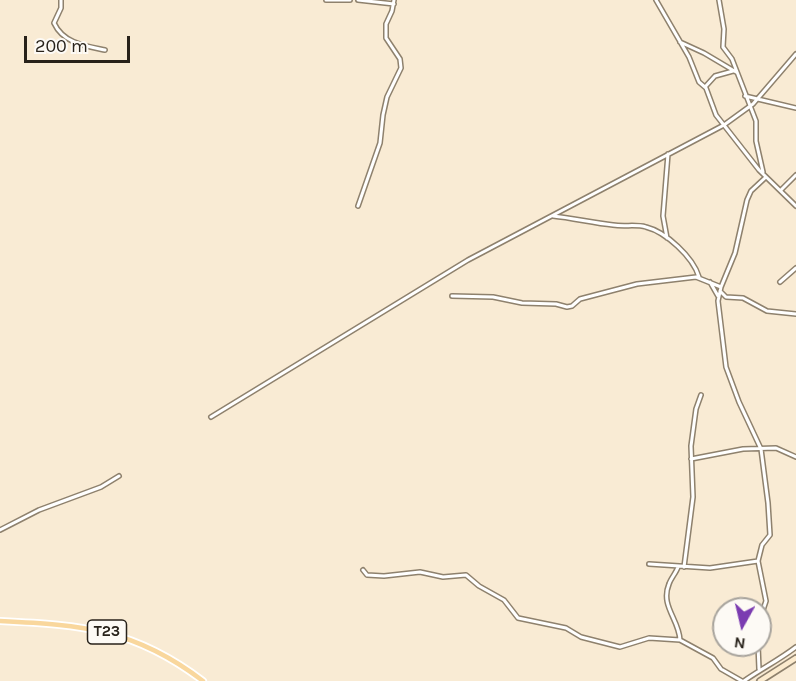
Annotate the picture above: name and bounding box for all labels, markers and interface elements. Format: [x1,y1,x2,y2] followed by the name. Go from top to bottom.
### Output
[27,24,134,62] scale bar
[35,35,88,57] text: 200 m
[712,597,772,657] north arrow
[88,620,126,644] road number: T23
[733,633,747,654] text: N

